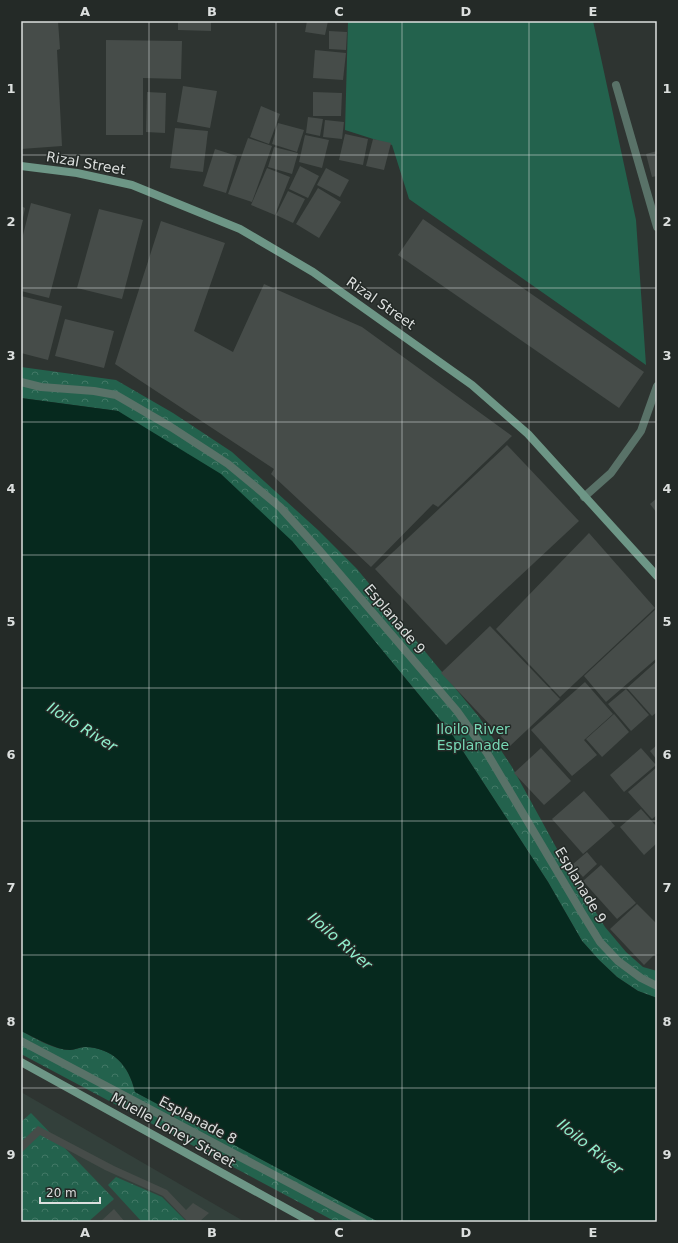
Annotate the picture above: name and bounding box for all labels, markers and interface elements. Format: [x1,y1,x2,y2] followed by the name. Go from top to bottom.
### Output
[80,4,90,19] text: A
[207,4,217,19] text: B
[334,4,344,19] text: C
[461,4,472,19] text: D
[589,4,597,19] text: E
[6,81,16,96] text: 1
[662,81,672,96] text: 1
[45,148,127,178] street label: Rizal Street
[6,214,16,229] text: 2
[662,214,672,229] text: 2
[343,273,419,333] street label: Rizal Street
[6,348,16,363] text: 3
[662,348,672,363] text: 3
[6,481,16,496] text: 4
[662,481,672,496] text: 4
[361,581,429,657] street label: Esplanade 9
[6,614,16,629] text: 5
[662,614,672,629] text: 5
[44,698,121,756] water label: Iloilo River
[436,721,510,753] park label: Iloilo River Esplanade
[6,747,16,762] text: 6
[662,747,672,762] text: 6
[552,844,610,926] street label: Esplanade 9
[6,880,16,895] text: 7
[662,880,672,895] text: 7
[304,908,376,974] water label: Iloilo River
[6,1014,16,1029] text: 8
[662,1014,672,1029] text: 8
[108,1089,238,1171] street label: Muelle Loney Street
[156,1093,240,1147] street label: Esplanade 8
[554,1115,627,1179] water label: Iloilo River
[6,1147,16,1162] text: 9
[662,1147,672,1162] text: 9
[40,1179,100,1205] scale bar
[46,1186,77,1200] text: 20 m
[80,1225,90,1240] text: A
[207,1225,217,1240] text: B
[334,1225,344,1240] text: C
[461,1225,472,1240] text: D
[589,1225,597,1240] text: E

